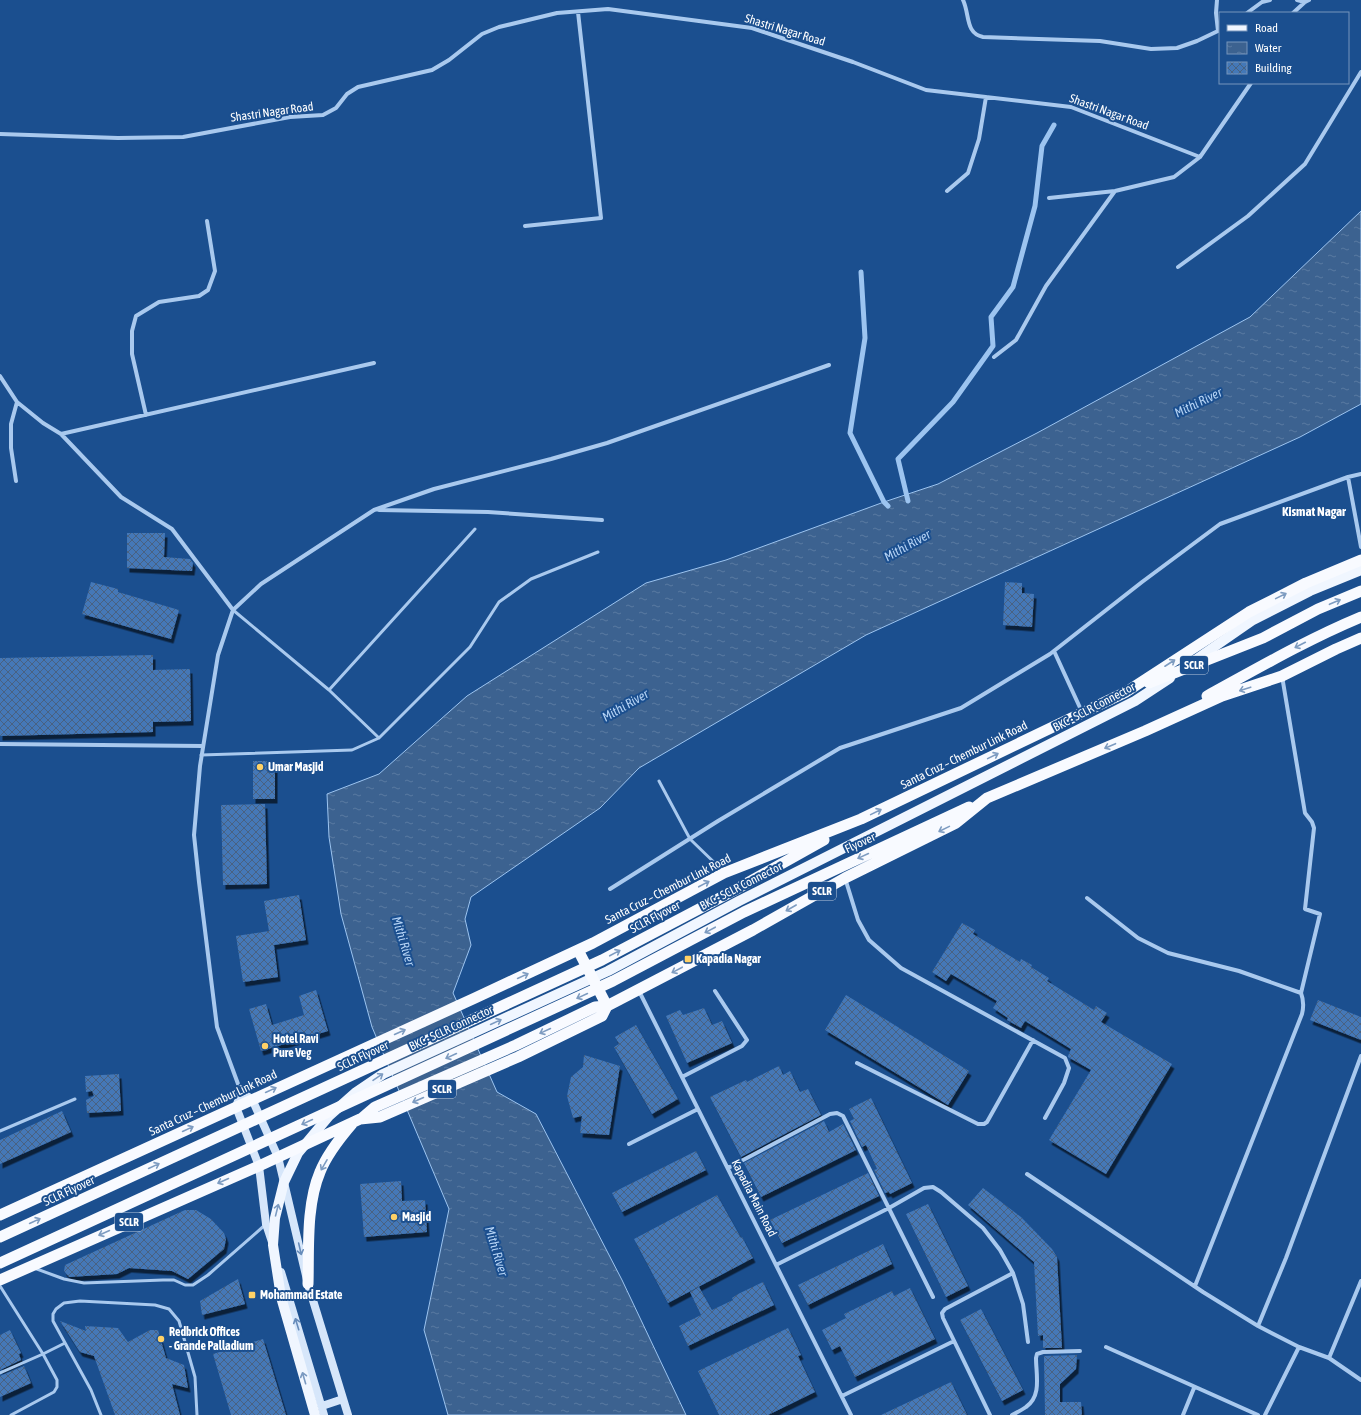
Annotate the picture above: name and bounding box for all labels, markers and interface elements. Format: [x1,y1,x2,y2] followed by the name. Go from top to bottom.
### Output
[743,11,827,49] street label: Shastri Nagar Road
[1219,12,1349,84] legend
[1255,21,1278,35] text: Road
[1255,41,1282,55] text: Water
[1255,61,1293,75] text: Building
[1067,91,1151,133] street label: Shastri Nagar Road
[230,99,314,125] street label: Shastri Nagar Road
[1172,384,1225,420] water label: Mithi River
[1282,504,1347,519] district label: Kismat Nagar
[881,526,934,564] water label: Mithi River
[1275,591,1287,599] one-way arrow
[1329,598,1341,605] one-way arrow
[1294,642,1306,649] one-way arrow
[1180,656,1208,674] road number: SCLR
[1164,659,1175,667] one-way arrow
[1051,679,1138,734] street label: BKC - SCLR Connector
[1240,685,1252,693] one-way arrow
[599,686,652,725] water label: Mithi River
[898,718,1030,792] street label: Santa Cruz – Chembur Link Road
[1104,743,1116,750] one-way arrow
[987,752,999,759] one-way arrow
[268,760,324,774] place label: Umar Masjid
[255,762,265,772] marker: Umar Masjid
[869,808,881,815] one-way arrow
[938,826,950,833] one-way arrow
[843,830,878,856] street label: Flyover
[603,851,733,927] street label: Santa Cruz – Chembur Link Road
[858,853,870,860] one-way arrow
[697,859,785,913] street label: BKC - SCLR Connector
[698,880,710,887] one-way arrow
[808,882,836,900] road number: SCLR
[628,898,683,936] street label: SCLR Flyover
[786,904,798,912] one-way arrow
[389,915,418,969] water label: Mithi River
[704,927,716,934] one-way arrow
[609,949,621,957] one-way arrow
[696,952,761,966] place label: Kapadia Nagar
[683,954,693,964] marker: Kapadia Nagar
[671,966,683,974] one-way arrow
[517,972,529,979] one-way arrow
[576,993,588,1000] one-way arrow
[407,1002,495,1054] street label: BKC - SCLR Connector
[490,1018,502,1025] one-way arrow
[394,1027,406,1035] one-way arrow
[540,1028,552,1035] one-way arrow
[273,1032,319,1060] place label: Hotel Ravi Pure Veg
[335,1038,391,1074] street label: SCLR Flyover
[260,1041,270,1051] marker: Hotel Ravi Pure Veg
[445,1053,457,1060] one-way arrow
[147,1067,279,1139] street label: Santa Cruz – Chembur Link Road
[373,1073,384,1081] one-way arrow
[428,1080,456,1098] road number: SCLR
[265,1086,277,1094] one-way arrow
[412,1097,424,1104] one-way arrow
[302,1119,314,1126] one-way arrow
[182,1125,194,1132] one-way arrow
[728,1157,780,1239] street label: Kapadia Main Road
[319,1159,327,1171] one-way arrow
[147,1162,159,1170] one-way arrow
[41,1173,97,1209] street label: SCLR Flyover
[217,1178,229,1185] one-way arrow
[274,1204,282,1217] one-way arrow
[402,1210,431,1224] place label: Masjid
[389,1212,399,1222] marker: Masjid
[115,1213,143,1231] road number: SCLR
[29,1217,41,1224] one-way arrow
[482,1225,511,1279] water label: Mithi River
[98,1230,110,1238] one-way arrow
[296,1242,304,1255] one-way arrow
[260,1288,343,1302] place label: Mohammad Estate
[247,1290,257,1300] marker: Mohammad Estate
[293,1318,300,1331] one-way arrow
[169,1325,254,1353] place label: Redbrick Offices - Grande Palladium
[156,1334,166,1344] marker: Redbrick Offices - Grande Palladium
[300,1371,307,1384] one-way arrow

